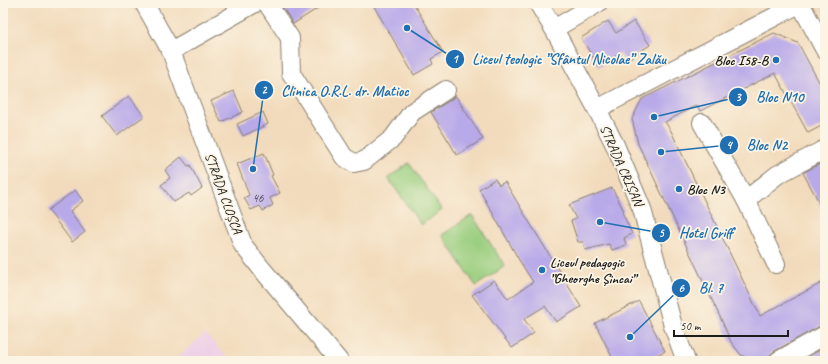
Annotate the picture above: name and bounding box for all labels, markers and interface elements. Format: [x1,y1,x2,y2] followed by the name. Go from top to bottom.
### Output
[445,45,674,72] callout: Liceul teologic ”Sfântul Nicolae” Zalău
[472,50,667,69] text: Liceul teologic ”Sfântul Nicolae” Zalău
[452,51,459,67] text: 1
[715,52,770,69] place label: Bloc I58-B
[771,55,781,65] marker: Bloc I58-B
[254,77,417,104] callout: Clinica O.R.L. dr. Matioc
[261,82,268,98] text: 2
[281,82,409,101] text: Clinica O.R.L. dr. Matioc
[728,83,812,110] callout: Bloc N10
[756,88,806,107] text: Bloc N10
[735,89,742,105] text: 3
[596,122,648,211] street label: STRADA CRIȘAN
[719,131,796,158] callout: Bloc N2
[747,136,788,155] text: Bloc N2
[726,137,733,153] text: 4
[201,150,246,237] street label: STRADA CLOȘCA
[687,181,726,198] place label: Bloc N3
[674,184,684,194] marker: Bloc N3
[253,190,264,206] house number: 46
[651,219,740,246] callout: Hotel Griff
[679,224,736,243] text: Hotel Griff
[658,225,665,241] text: 5
[550,254,638,287] place label: Liceul pedagogic ”Gheorghe Șincai”
[537,265,547,275] marker: Liceul pedagogic ”Gheorghe Șincai”
[671,275,731,302] callout: Bl. 7
[699,279,725,298] text: Bl. 7
[678,280,685,296] text: 6
[674,312,788,338] scale bar
[680,318,702,334] text: 50 m

